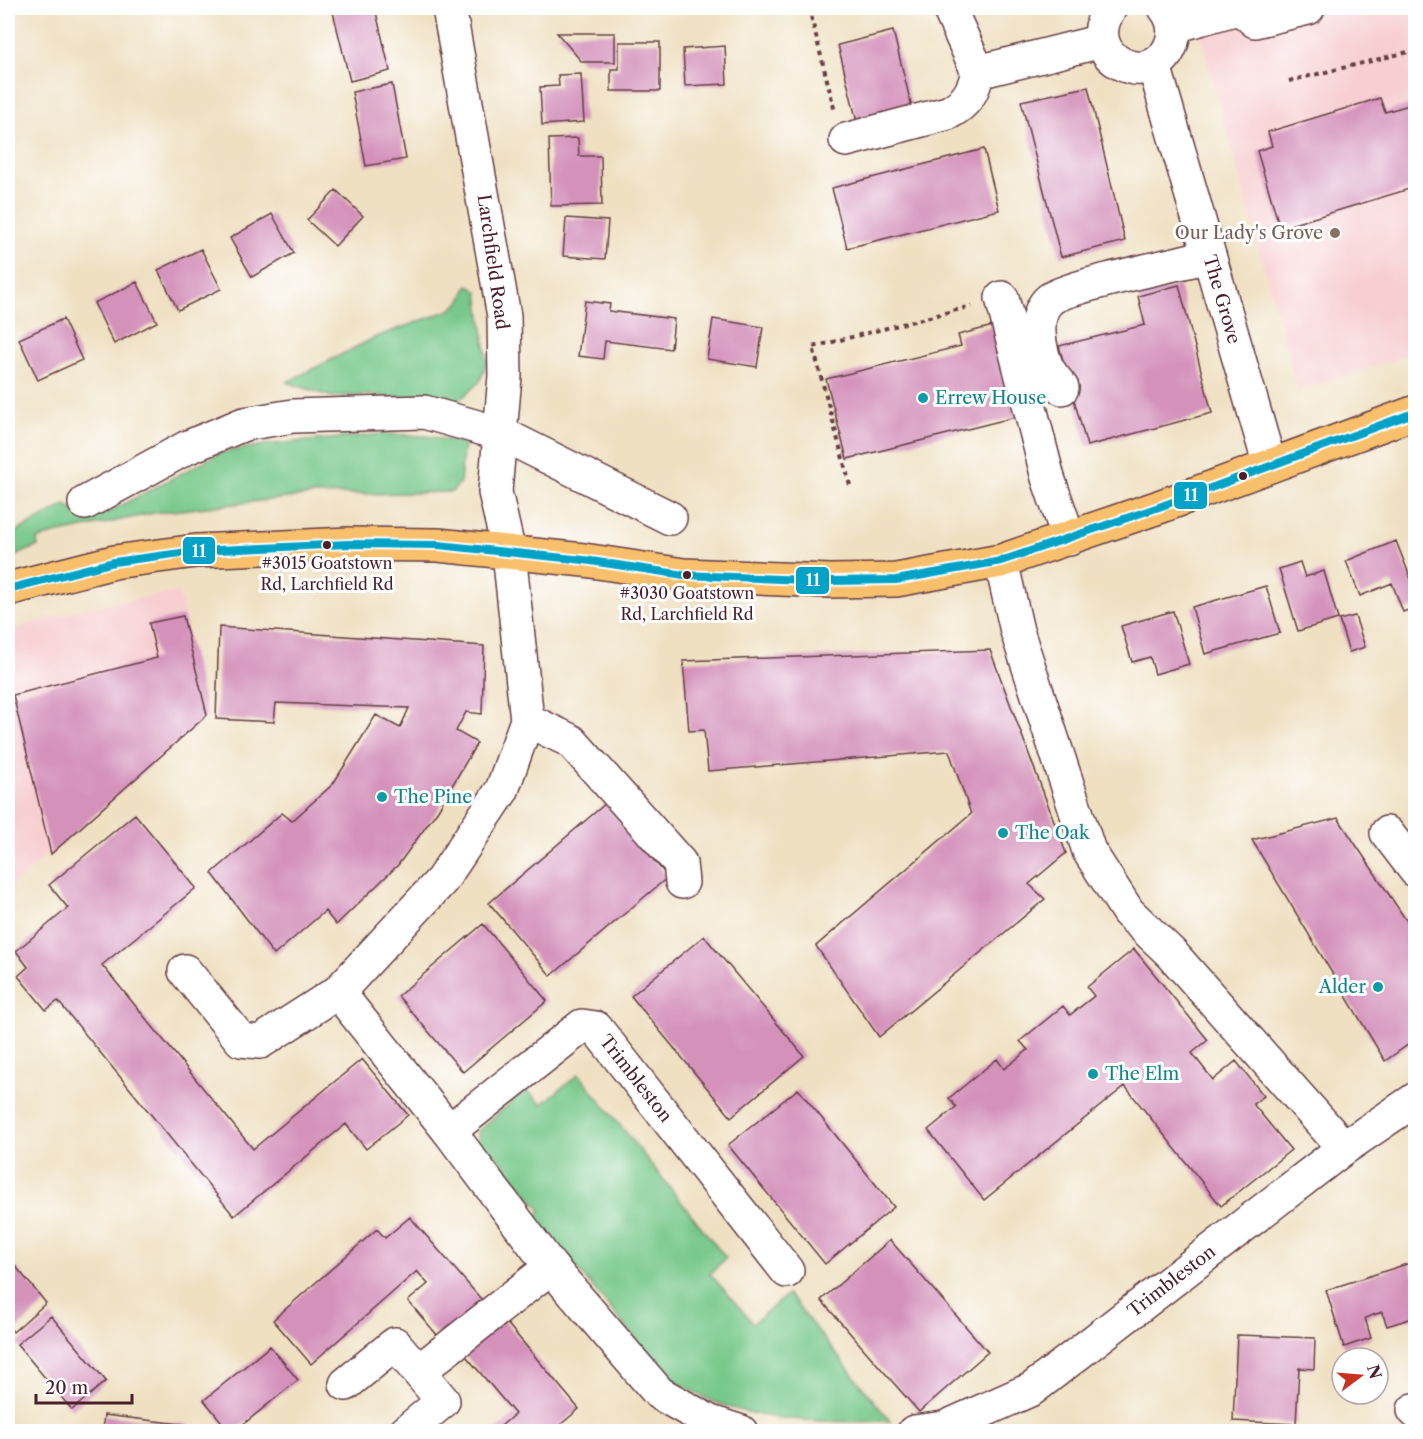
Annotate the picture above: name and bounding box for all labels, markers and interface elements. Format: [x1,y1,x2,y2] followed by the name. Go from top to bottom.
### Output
[473,193,513,331] street label: Larchfield Road
[1175,222,1323,244] place label: Our Lady's Grove
[1328,226,1342,240] marker: Our Lady's Grove
[1199,252,1245,346] street label: The Grove
[935,387,1046,409] place label: Errew House
[916,391,930,405] marker: Errew House
[1237,470,1249,482] unlabelled marker
[1173,481,1208,510] line badge: 11
[1184,485,1199,505] text: 11
[182,536,216,565] line badge: 11
[321,539,333,551] marker: #3015 Goatstown Rd, Larchfield Rd
[192,541,207,561] text: 11
[260,553,394,594] place label: #3015 Goatstown Rd, Larchfield Rd
[795,566,830,595] line badge: 11
[681,569,693,581] marker: #3030 Goatstown Rd, Larchfield Rd
[806,570,821,590] text: 11
[620,583,754,624] place label: #3030 Goatstown Rd, Larchfield Rd
[394,786,472,808] place label: The Pine
[375,790,389,804] marker: The Pine
[1015,822,1091,844] place label: The Oak
[996,826,1010,840] marker: The Oak
[1318,976,1366,998] place label: Alder
[1371,980,1385,994] marker: Alder
[595,1031,677,1127] street label: Trimbleston
[1105,1063,1179,1085] place label: The Elm
[1086,1067,1100,1081] marker: The Elm
[1123,1240,1220,1322] street label: Trimbleston
[1330,1346,1390,1406] north arrow
[1363,1362,1386,1381] text: N
[36,1367,132,1405] scale bar
[45,1377,89,1399] text: 20 m

